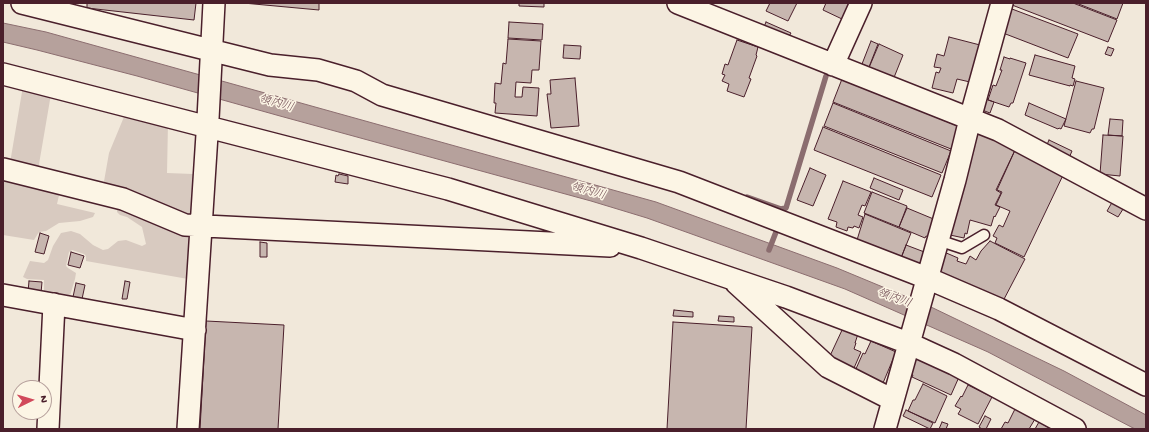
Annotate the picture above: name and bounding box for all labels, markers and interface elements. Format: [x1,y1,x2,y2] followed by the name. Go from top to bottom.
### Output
[257,92,295,116] water label: 領内川
[569,180,607,204] water label: 領内川
[875,286,913,312] water label: 領内川
[12,380,52,420] north arrow
[37,395,49,403] text: N

